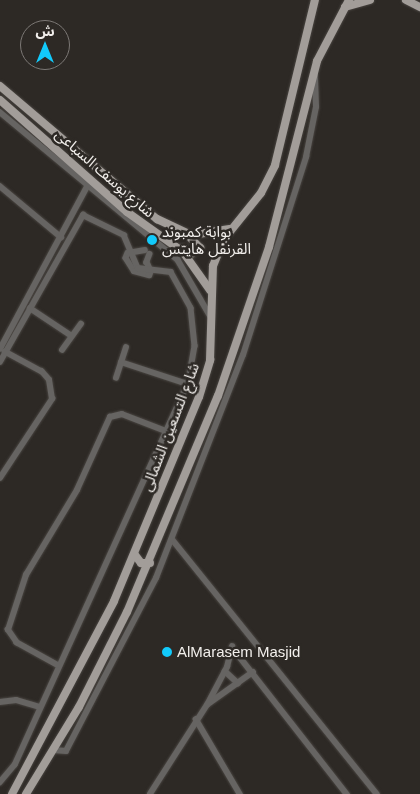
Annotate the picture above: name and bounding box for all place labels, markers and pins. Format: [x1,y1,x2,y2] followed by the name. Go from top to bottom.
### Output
[162,222,251,257] place label: بوابة كمبوند القرنفل هايتس
[146,234,158,246] marker: بوابة كمبوند القرنفل هايتس
[177,643,300,661] place label: AlMarasem Masjid
[161,646,173,658] marker: AlMarasem Masjid

